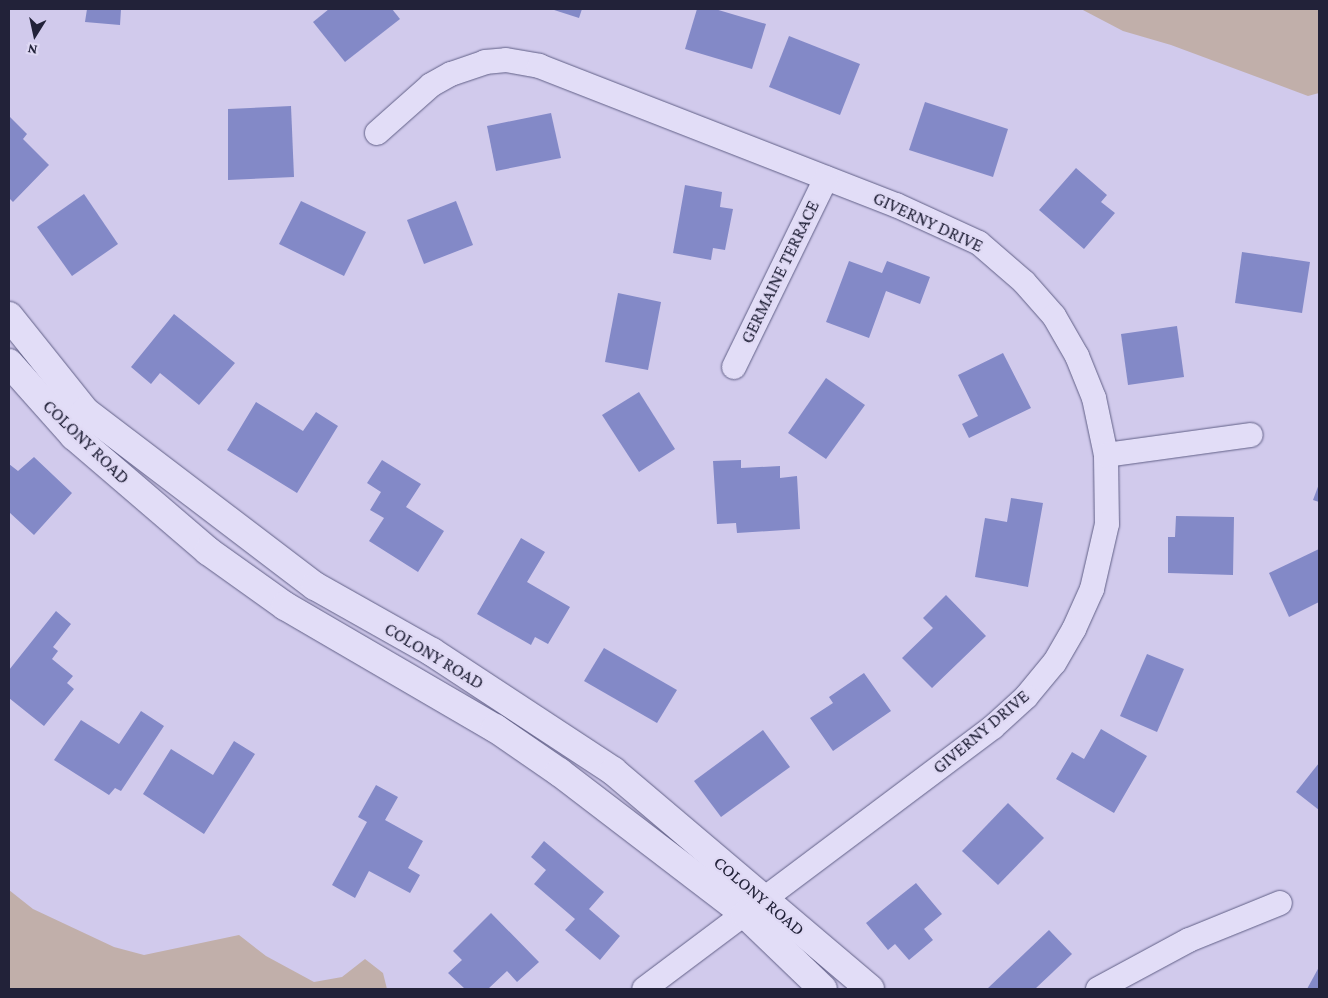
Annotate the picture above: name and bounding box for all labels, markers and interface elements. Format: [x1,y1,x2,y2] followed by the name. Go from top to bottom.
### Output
[10,10,60,60] north arrow
[26,41,38,58] text: N
[870,187,986,257] street label: GIVERNY DRIVE
[736,197,824,347] street label: GERMAINE TERRACE
[38,395,134,489] street label: COLONY ROAD
[380,618,488,694] street label: COLONY ROAD
[928,685,1034,779] street label: GIVERNY DRIVE
[709,852,809,940] street label: COLONY ROAD

